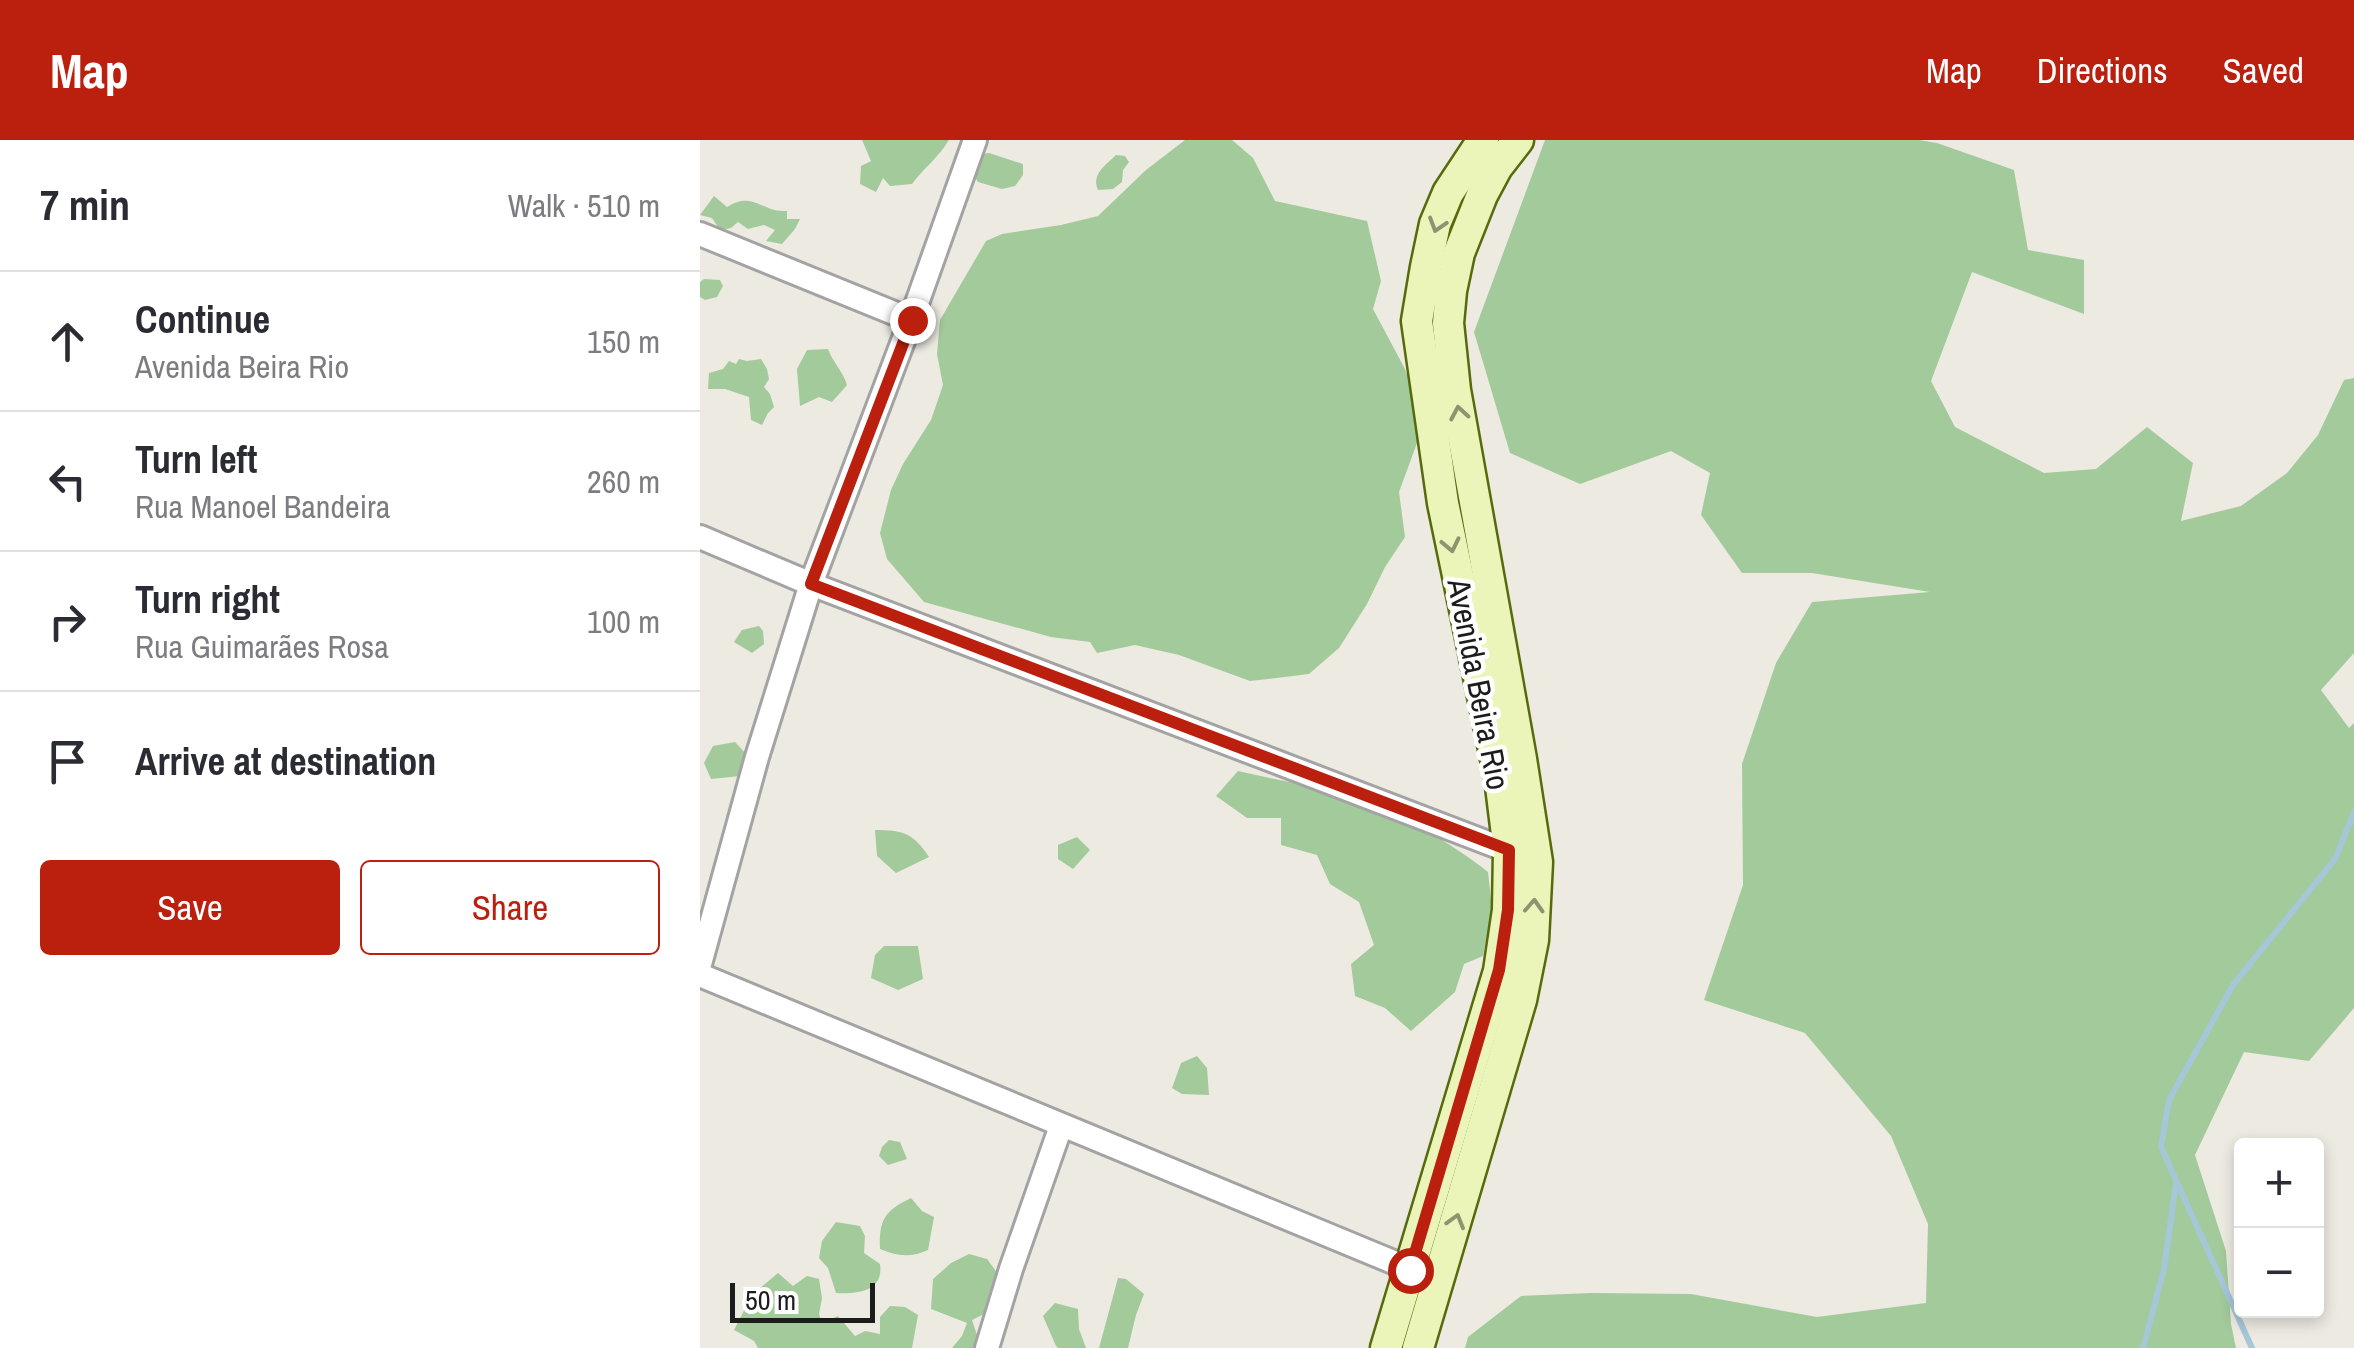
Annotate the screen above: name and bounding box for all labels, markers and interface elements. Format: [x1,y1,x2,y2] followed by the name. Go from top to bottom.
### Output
[50,38,129,103] text: Map
[1926,47,1982,94] text: Map
[2037,47,2168,94] text: Directions
[2223,47,2304,94] text: Saved
[40,177,130,233] text: 7 min
[508,184,660,227] text: Walk · 510 m
[1428,215,1449,232] one-way arrow
[135,294,270,345] text: Continue
[890,298,936,344] route end
[40,314,95,369] icon: ahead
[587,320,660,363] text: 150 m
[135,345,349,388] text: Avenida Beira Rio
[1449,405,1470,421] one-way arrow
[135,434,257,485] text: Turn left
[40,454,95,509] icon: left
[587,460,660,503] text: 260 m
[135,485,390,528] text: Rua Manoel Bandeira
[1440,536,1461,553] one-way arrow
[135,574,280,625] text: Turn right
[1437,574,1521,793] street label: Avenida Beira Rio
[40,594,95,649] icon: right
[587,600,660,643] text: 100 m
[135,625,389,668] text: Rua Guimarães Rosa
[40,734,95,789] icon: arrive
[135,736,436,787] text: Arrive at destination
[40,860,340,955] button: Save
[360,860,660,955] button: Share
[1524,898,1545,914] one-way arrow
[2234,1138,2324,1318] map controls
[2234,1138,2324,1228] button: +
[1444,1213,1465,1230] one-way arrow
[2234,1228,2324,1318] button: −
[1388,1248,1434,1294] route start
[730,1278,875,1322] scale bar
[745,1281,796,1319] text: 50 m

